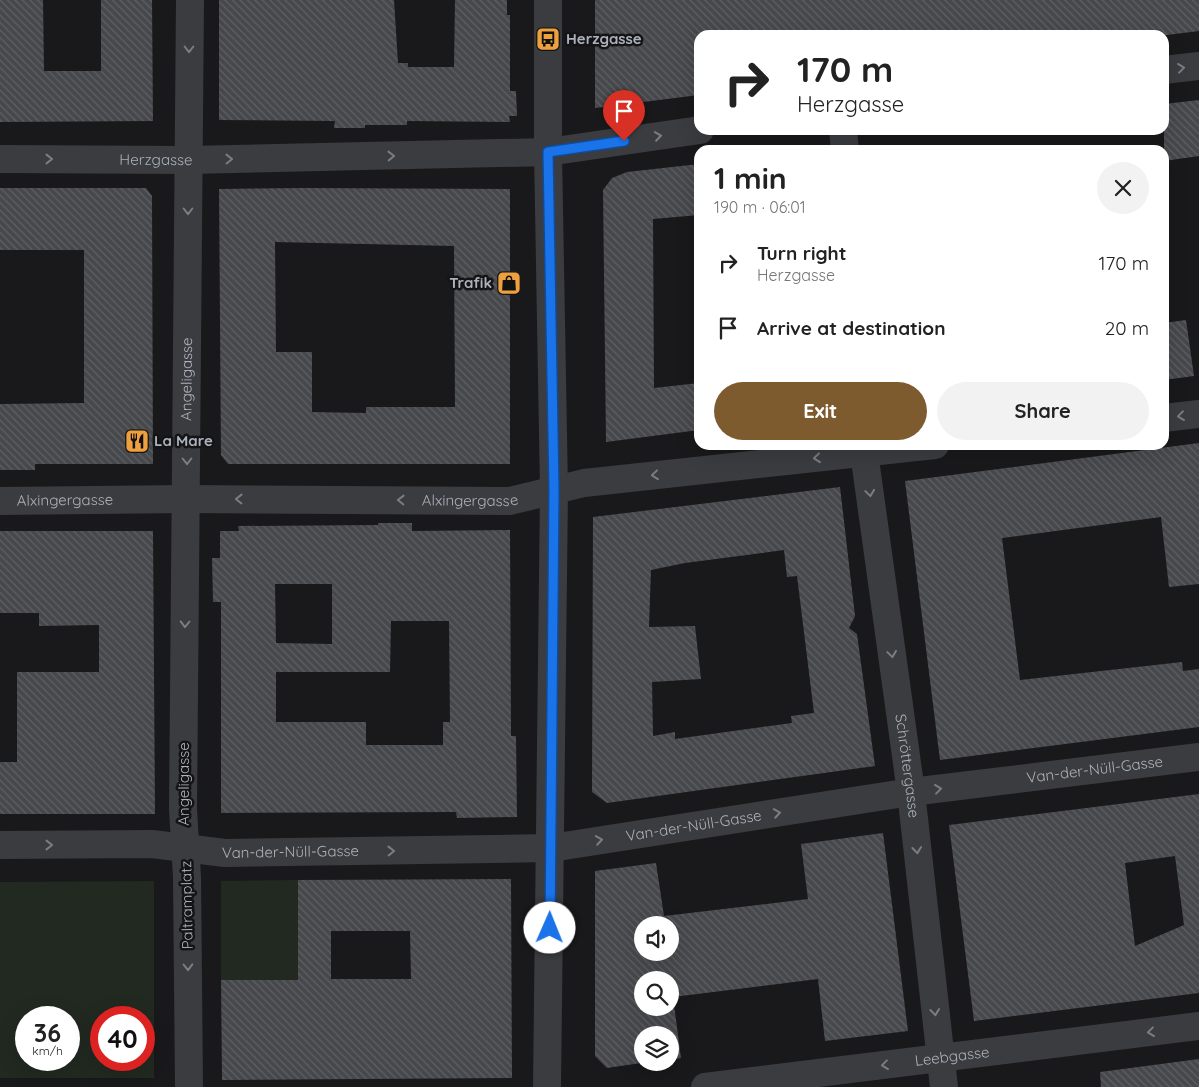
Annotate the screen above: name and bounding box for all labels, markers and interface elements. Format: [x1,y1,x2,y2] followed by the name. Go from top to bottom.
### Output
[535,26,561,52] bus stop icon: Herzgasse
[566,29,642,48] place label: Herzgasse
[184,45,195,53] one-way arrow
[797,47,893,91] text: 170 m
[714,50,779,115] icon: right
[1178,63,1186,74] one-way arrow
[603,90,645,141] pin
[797,90,904,118] text: Herzgasse
[610,97,638,125] icon: arrive
[653,132,662,142] one-way arrow
[119,150,193,169] street label: Herzgasse
[387,150,395,161] one-way arrow
[45,154,53,164] one-way arrow
[225,154,233,164] one-way arrow
[714,159,787,197] text: 1 min
[1097,162,1149,214] button: close
[714,197,806,217] text: 190 m · 06:01
[183,208,193,215] one-way arrow
[757,241,846,265] text: Turn right
[714,249,742,277] icon: right
[1098,251,1149,275] text: 170 m
[757,265,835,285] text: Herzgasse
[496,270,522,296] shop icon: Trafik
[449,273,492,292] place label: Trafik
[714,314,742,342] icon: arrive
[757,316,946,340] text: Arrive at destination
[1105,316,1149,340] text: 20 m
[176,337,196,421] street label: Angeligasse
[714,382,927,440] button: Exit
[937,382,1149,440] button: Share
[1177,410,1185,421] one-way arrow
[124,428,150,454] restaurant icon: La Mare
[154,431,213,450] place label: La Mare
[813,452,821,463] one-way arrow
[182,458,192,465] one-way arrow
[651,469,659,480] one-way arrow
[422,489,520,510] street label: Alxingergasse
[864,489,874,498] one-way arrow
[17,490,113,510] street label: Alxingergasse
[235,494,242,504] one-way arrow
[397,495,405,506] one-way arrow
[180,620,190,628] one-way arrow
[886,650,896,659] one-way arrow
[891,713,924,819] street label: Schröttergasse
[174,742,193,826] street label: Angeligasse
[1025,751,1164,787] street label: Van-der-Nüll-Gasse
[934,784,942,795] one-way arrow
[624,805,763,845] street label: Van-der-Nüll-Gasse
[773,808,782,818] one-way arrow
[595,836,604,846] one-way arrow
[45,840,53,850] one-way arrow
[222,841,359,862] street label: Van-der-Nüll-Gasse
[387,845,395,856] one-way arrow
[911,846,922,854] one-way arrow
[176,860,197,950] street label: Paltramplatz
[523,901,575,953] position arrow
[634,916,679,1071] map controls
[634,916,679,961] button: sound
[183,964,193,971] one-way arrow
[634,971,679,1016] button: search
[90,1006,155,1071] speed limit sign: 40
[929,1008,940,1016] one-way arrow
[34,1017,61,1048] text: 36
[634,1026,679,1071] button: layers
[1146,1026,1155,1036] one-way arrow
[914,1042,990,1070] street label: Leebgasse
[32,1043,63,1058] text: km/h
[881,1059,889,1070] one-way arrow

